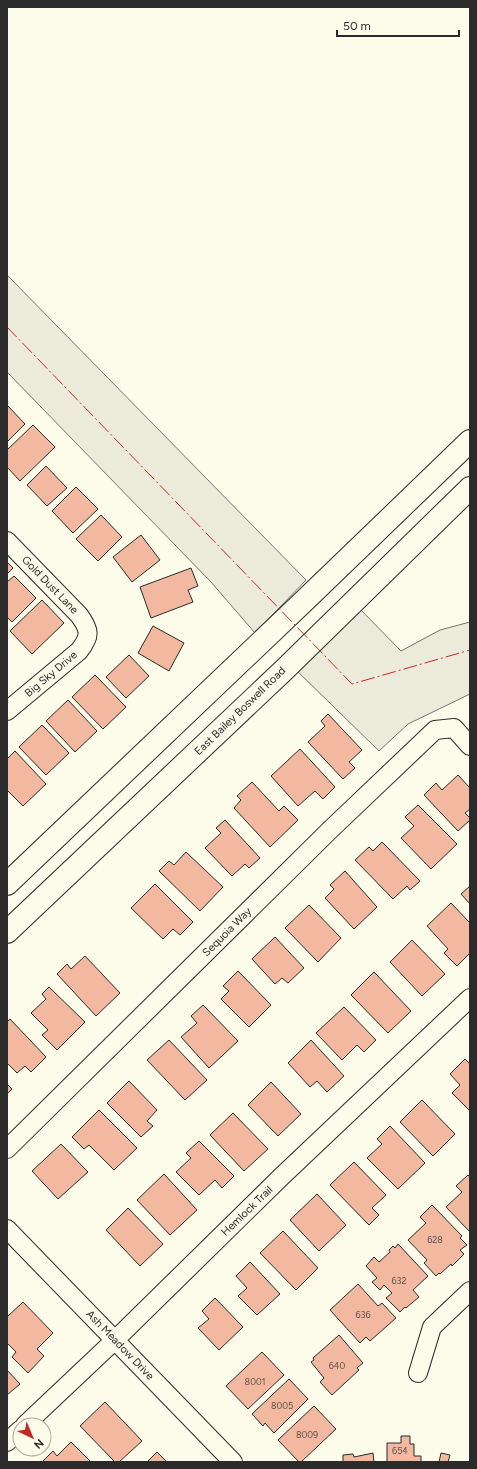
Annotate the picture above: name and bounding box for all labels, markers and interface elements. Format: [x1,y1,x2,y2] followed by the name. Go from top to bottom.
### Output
[337,12,459,38] scale bar
[343,19,371,33] text: 50 m
[19,553,81,617] street label: Gold Dust Lane
[22,648,80,700] street label: Big Sky Drive
[192,664,288,758] street label: East Bailey Boswell Road
[200,905,254,959] street label: Sequoia Way
[219,1183,275,1239] street label: Hemlock Trail
[427,1234,443,1245] house number: 628
[391,1275,407,1286] house number: 632
[83,1307,157,1383] street label: Ash Meadow Drive
[355,1309,371,1320] house number: 636
[329,1360,345,1371] house number: 640
[245,1376,265,1387] house number: 8001
[271,1400,293,1411] house number: 8005
[12,1417,52,1457] north arrow
[296,1429,318,1440] house number: 8009
[31,1436,46,1451] text: N
[392,1445,408,1456] house number: 654

